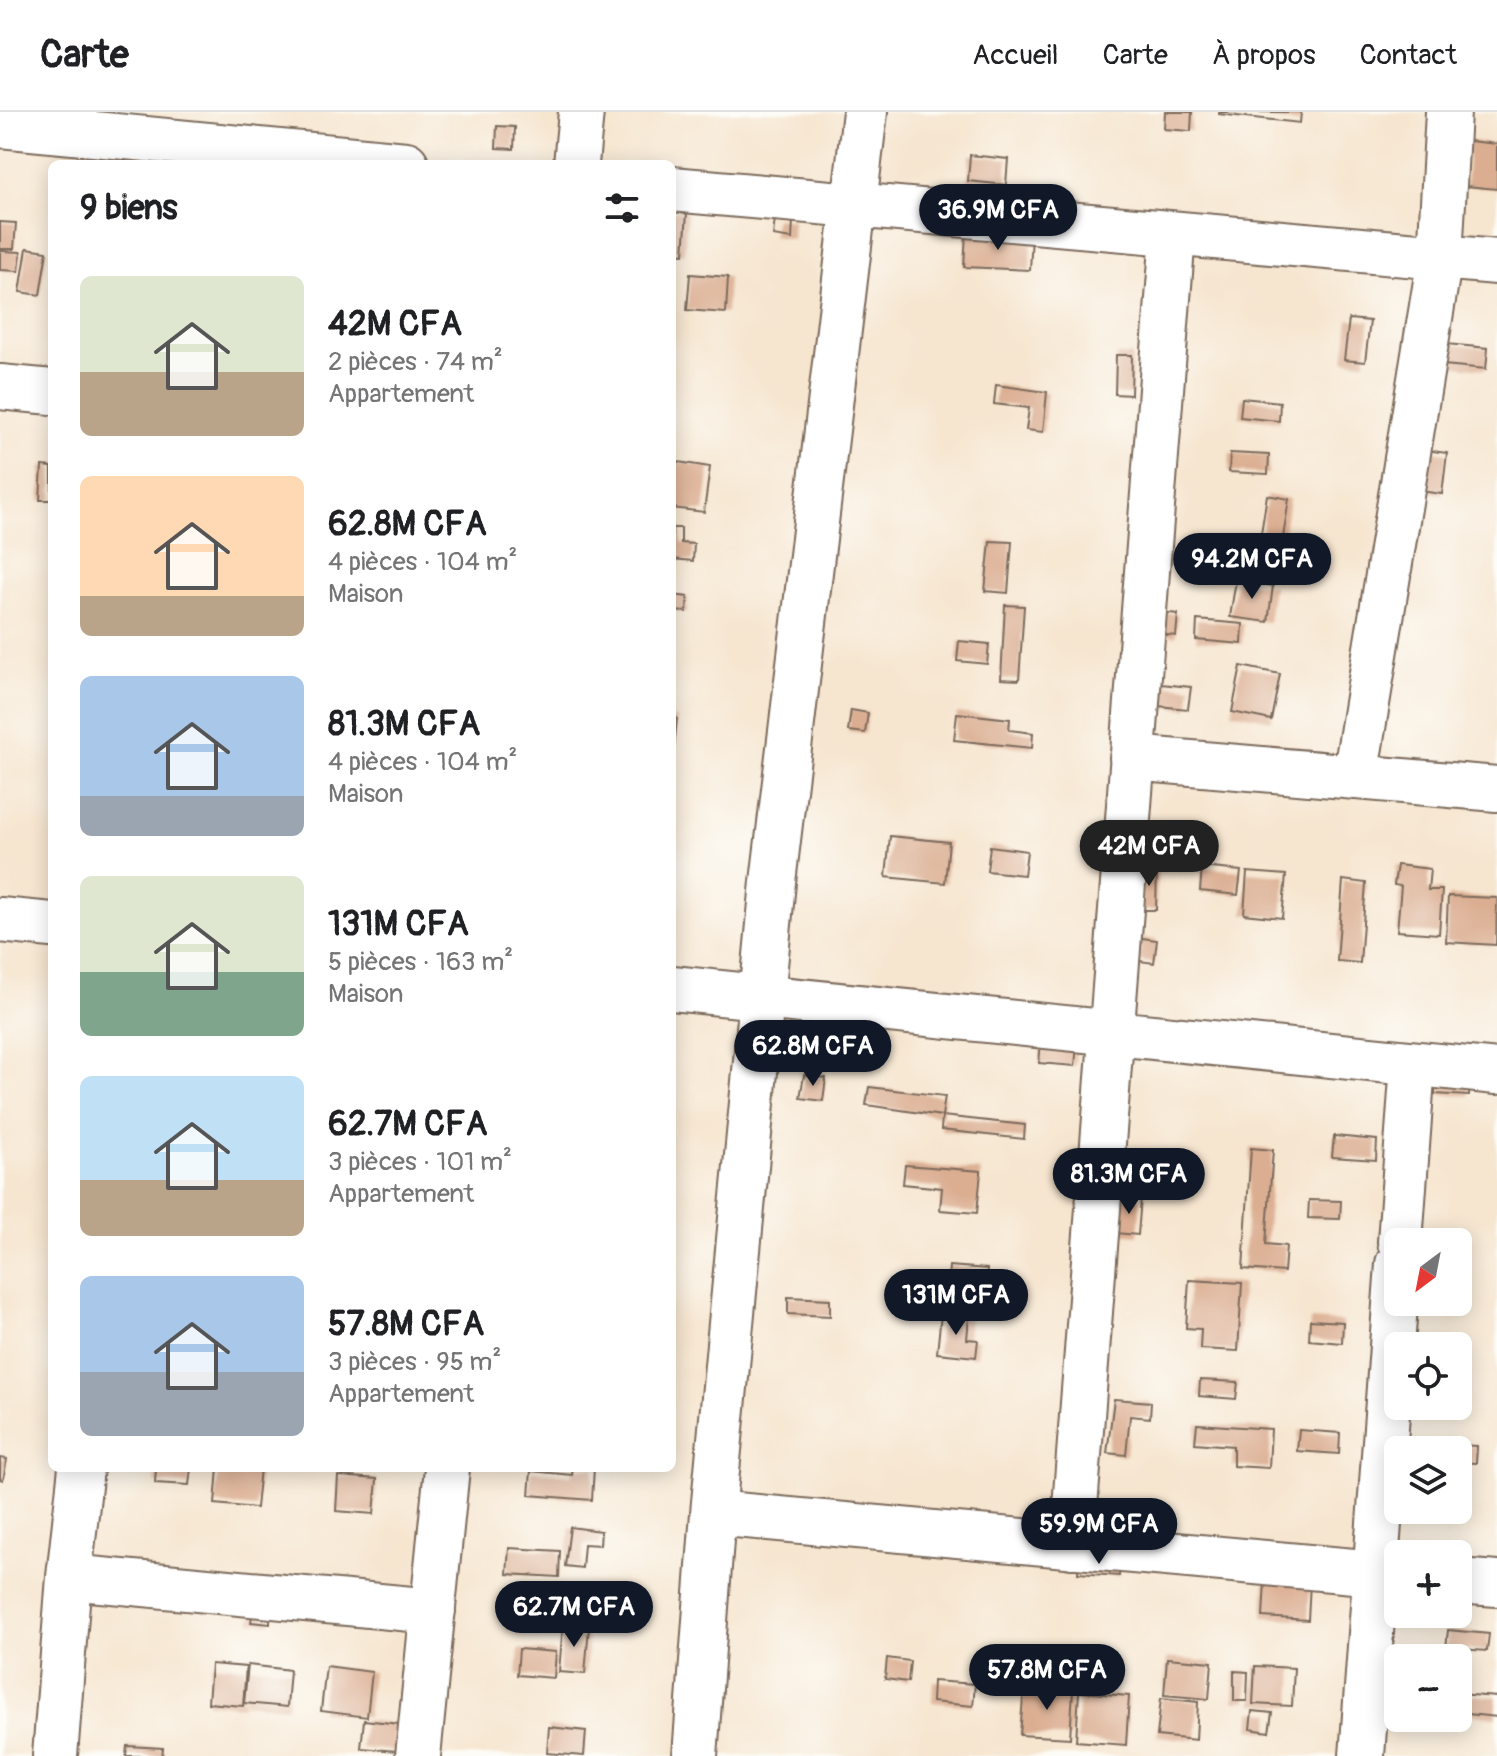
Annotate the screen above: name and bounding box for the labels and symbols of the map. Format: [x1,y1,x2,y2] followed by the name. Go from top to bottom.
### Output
[906,184,1090,252] pin: 36.9M CFA
[1160,533,1344,601] pin: 94.2M CFA
[1075,820,1223,888] pin: 42M CFA
[721,1020,905,1088] pin: 62.8M CFA
[1037,1148,1221,1216] pin: 81.3M CFA
[1384,1228,1472,1316] north arrow
[873,1269,1039,1337] pin: 131M CFA
[1007,1498,1191,1566] pin: 59.9M CFA
[482,1581,666,1649] pin: 62.7M CFA
[955,1644,1139,1712] pin: 57.8M CFA

